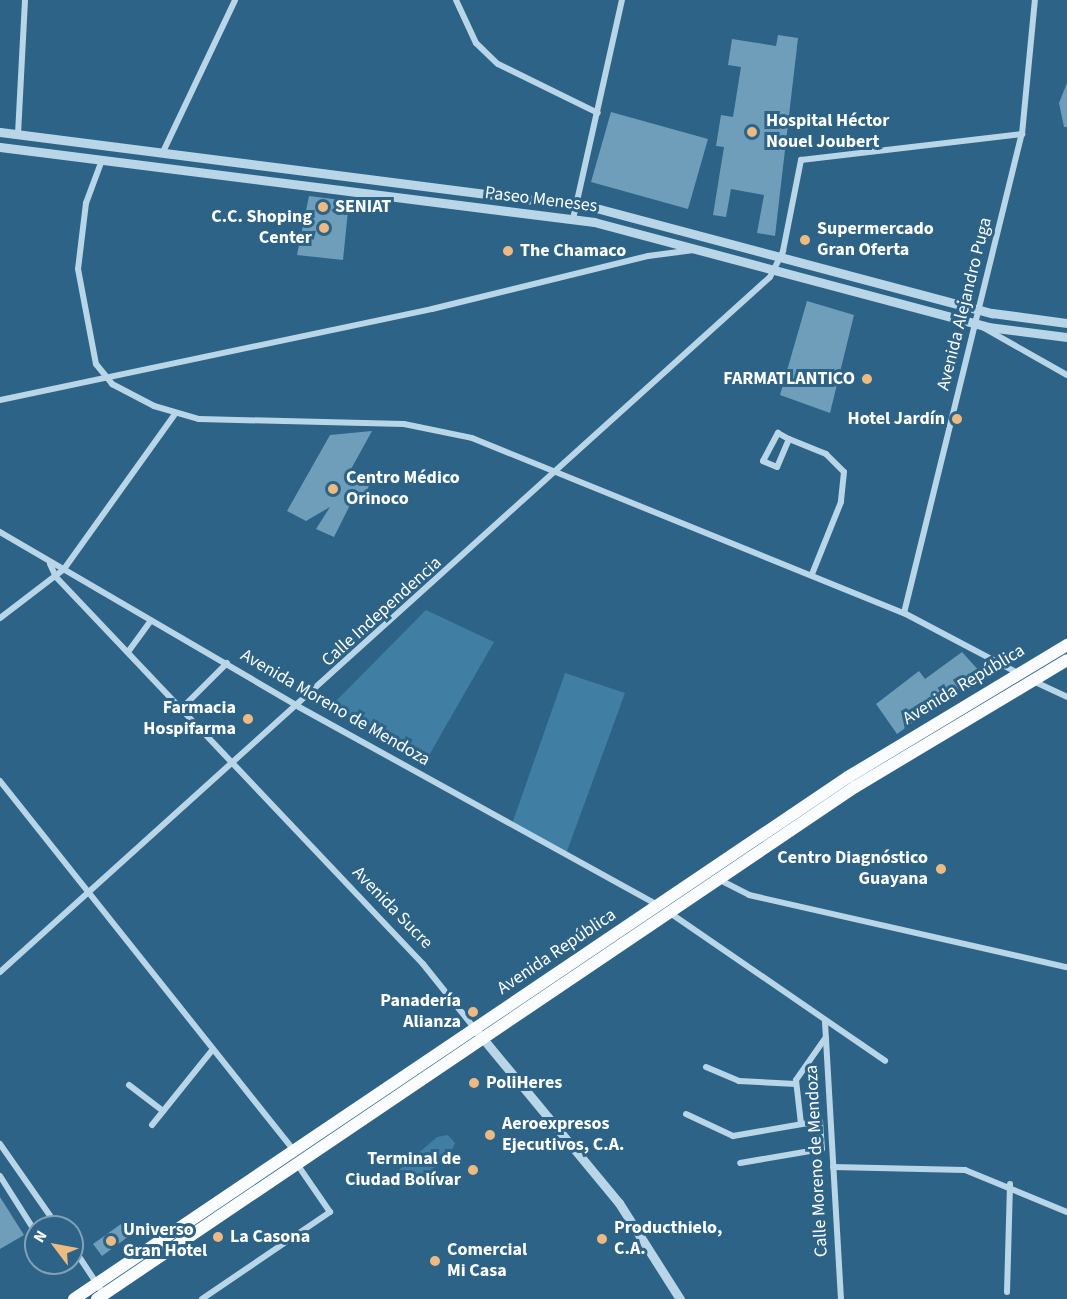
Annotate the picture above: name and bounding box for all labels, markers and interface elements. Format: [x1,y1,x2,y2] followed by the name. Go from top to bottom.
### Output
[766,111,889,154] place label: Hospital Héctor Nouel Joubert
[743,123,761,141] marker: Hospital Héctor Nouel Joubert
[484,182,598,218] street label: Paseo Meneses
[335,196,391,218] place label: SENIAT
[316,200,330,214] marker: SENIAT
[211,207,312,250] place label: C.C. Shoping Center
[933,215,997,393] street label: Avenida Alejandro Puga
[817,219,934,262] place label: Supermercado Gran Oferta
[317,221,331,235] marker: C.C. Shoping Center
[798,233,812,247] marker: Supermercado Gran Oferta
[520,240,626,262] place label: The Chamaco
[501,244,515,258] marker: The Chamaco
[723,368,855,390] place label: FARMATLANTICO
[860,372,874,386] marker: FARMATLANTICO
[848,408,945,430] place label: Hotel Jardín
[950,412,964,426] marker: Hotel Jardín
[346,468,460,510] place label: Centro Médico Orinoco
[324,480,342,498] marker: Centro Médico Orinoco
[318,553,446,671] street label: Calle Independencia
[899,640,1029,730] street label: Avenida República
[236,645,434,771] street label: Avenida Moreno de Mendoza
[143,698,236,740] place label: Farmacia Hospifarma
[241,712,255,726] marker: Farmacia Hospifarma
[777,848,928,890] place label: Centro Diagnóstico Guayana
[932,860,950,878] marker: Centro Diagnóstico Guayana
[347,862,437,954] street label: Avenida Sucre
[493,904,621,1000] street label: Avenida República
[380,991,461,1034] place label: Panadería Alianza
[466,1005,480,1019] marker: Panadería Alianza
[801,1064,833,1258] street label: Calle Moreno de Mendoza
[486,1072,562,1094] place label: PoliHeres
[467,1076,481,1090] marker: PoliHeres
[502,1114,624,1156] place label: Aeroexpresos Ejecutivos, C.A.
[483,1128,497,1142] marker: Aeroexpresos Ejecutivos, C.A.
[345,1149,461,1192] place label: Terminal de Ciudad Bolívar
[466,1163,480,1177] marker: Terminal de Ciudad Bolívar
[24,1215,84,1275] north arrow
[614,1218,722,1260] place label: Producthielo, C.A.
[123,1220,207,1262] place label: Universo Gran Hotel
[28,1226,53,1247] text: N
[230,1226,310,1248] place label: La Casona
[211,1230,225,1244] marker: La Casona
[595,1232,609,1246] marker: Producthielo, C.A.
[104,1234,118,1248] marker: Universo Gran Hotel
[447,1240,527,1282] place label: Comercial Mi Casa
[428,1254,442,1268] marker: Comercial Mi Casa

